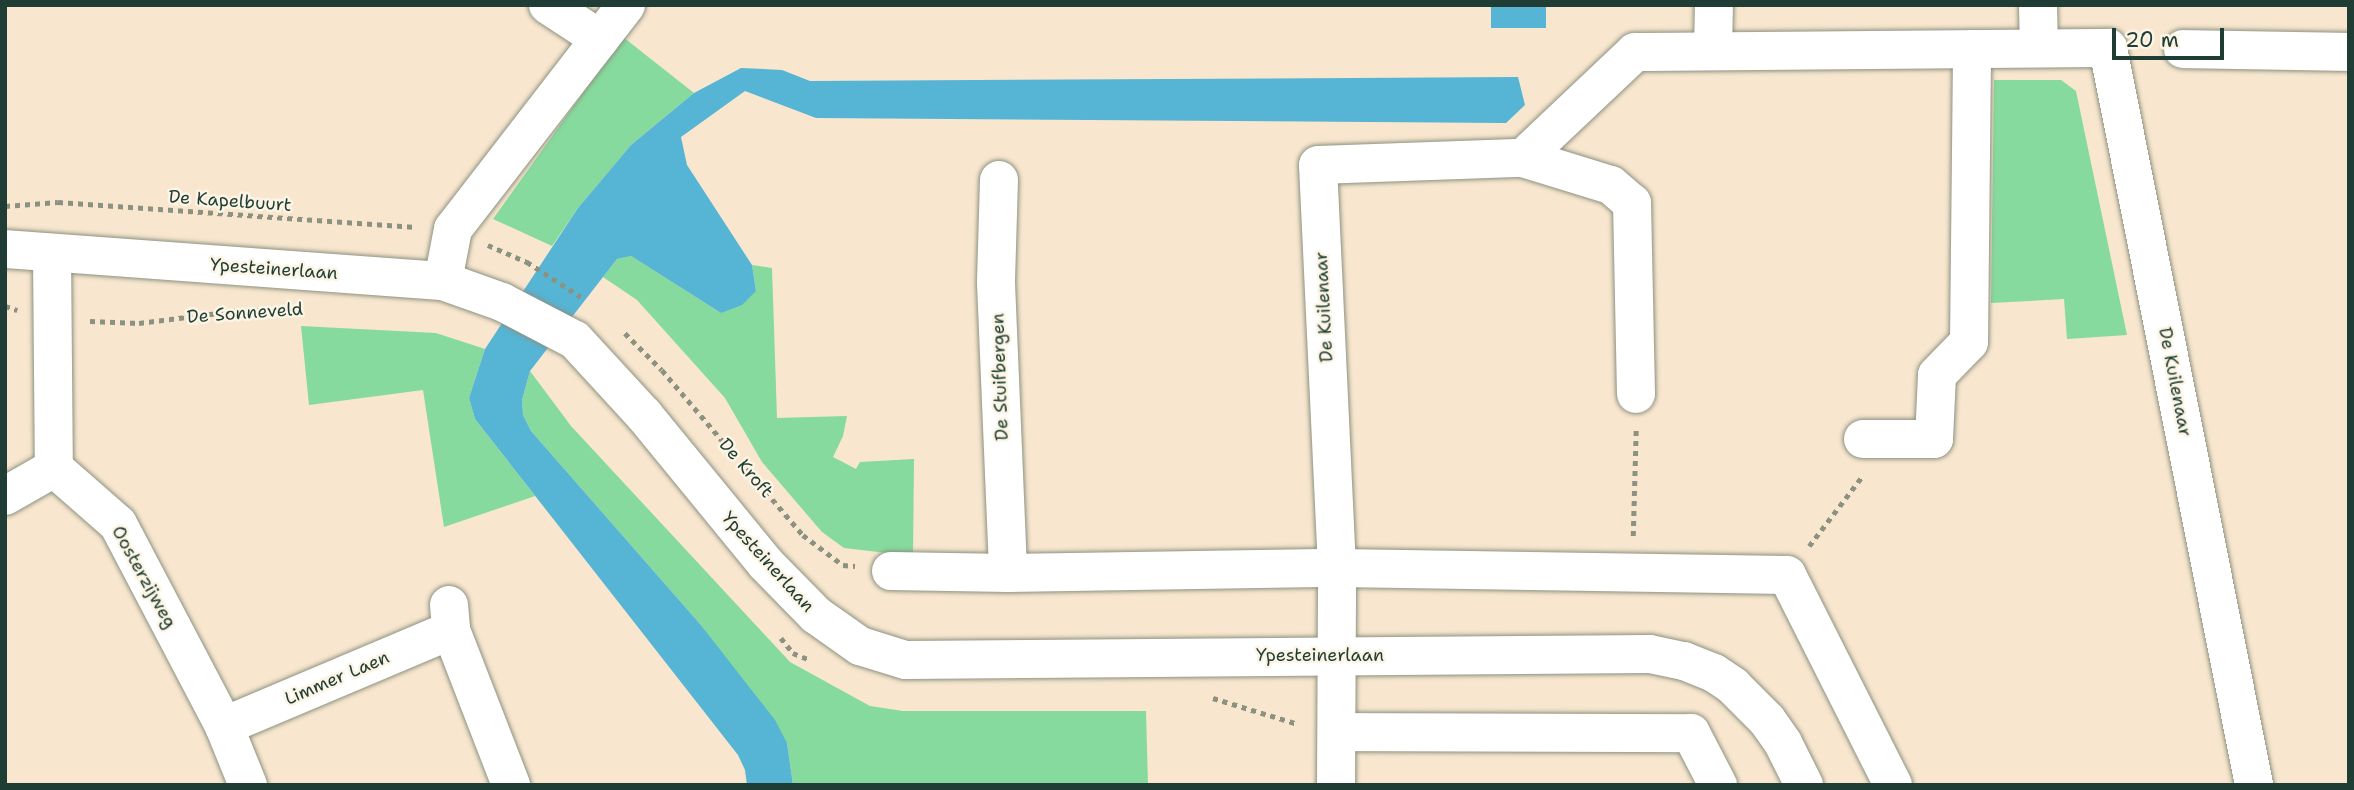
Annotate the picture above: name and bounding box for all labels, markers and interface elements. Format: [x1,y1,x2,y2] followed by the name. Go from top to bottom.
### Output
[2116,14,2228,58] scale bar
[2125,26,2179,54] text: 20 m
[168,186,292,216] street label: De Kapelbuurt
[1310,251,1338,363] street label: De Kuilenaar
[209,254,339,284] street label: Ypesteinerlaan
[186,298,304,328] street label: De Sonneveld
[987,313,1013,441] street label: De Stuifbergen
[2154,326,2196,438] street label: De Kuilenaar
[714,434,778,502] street label: De Kroft
[717,507,819,617] street label: Ypesteinerlaan
[107,522,181,632] street label: Oosterzijweg
[1256,644,1384,666] street label: Ypesteinerlaan
[281,646,393,710] street label: Limmer Laen

